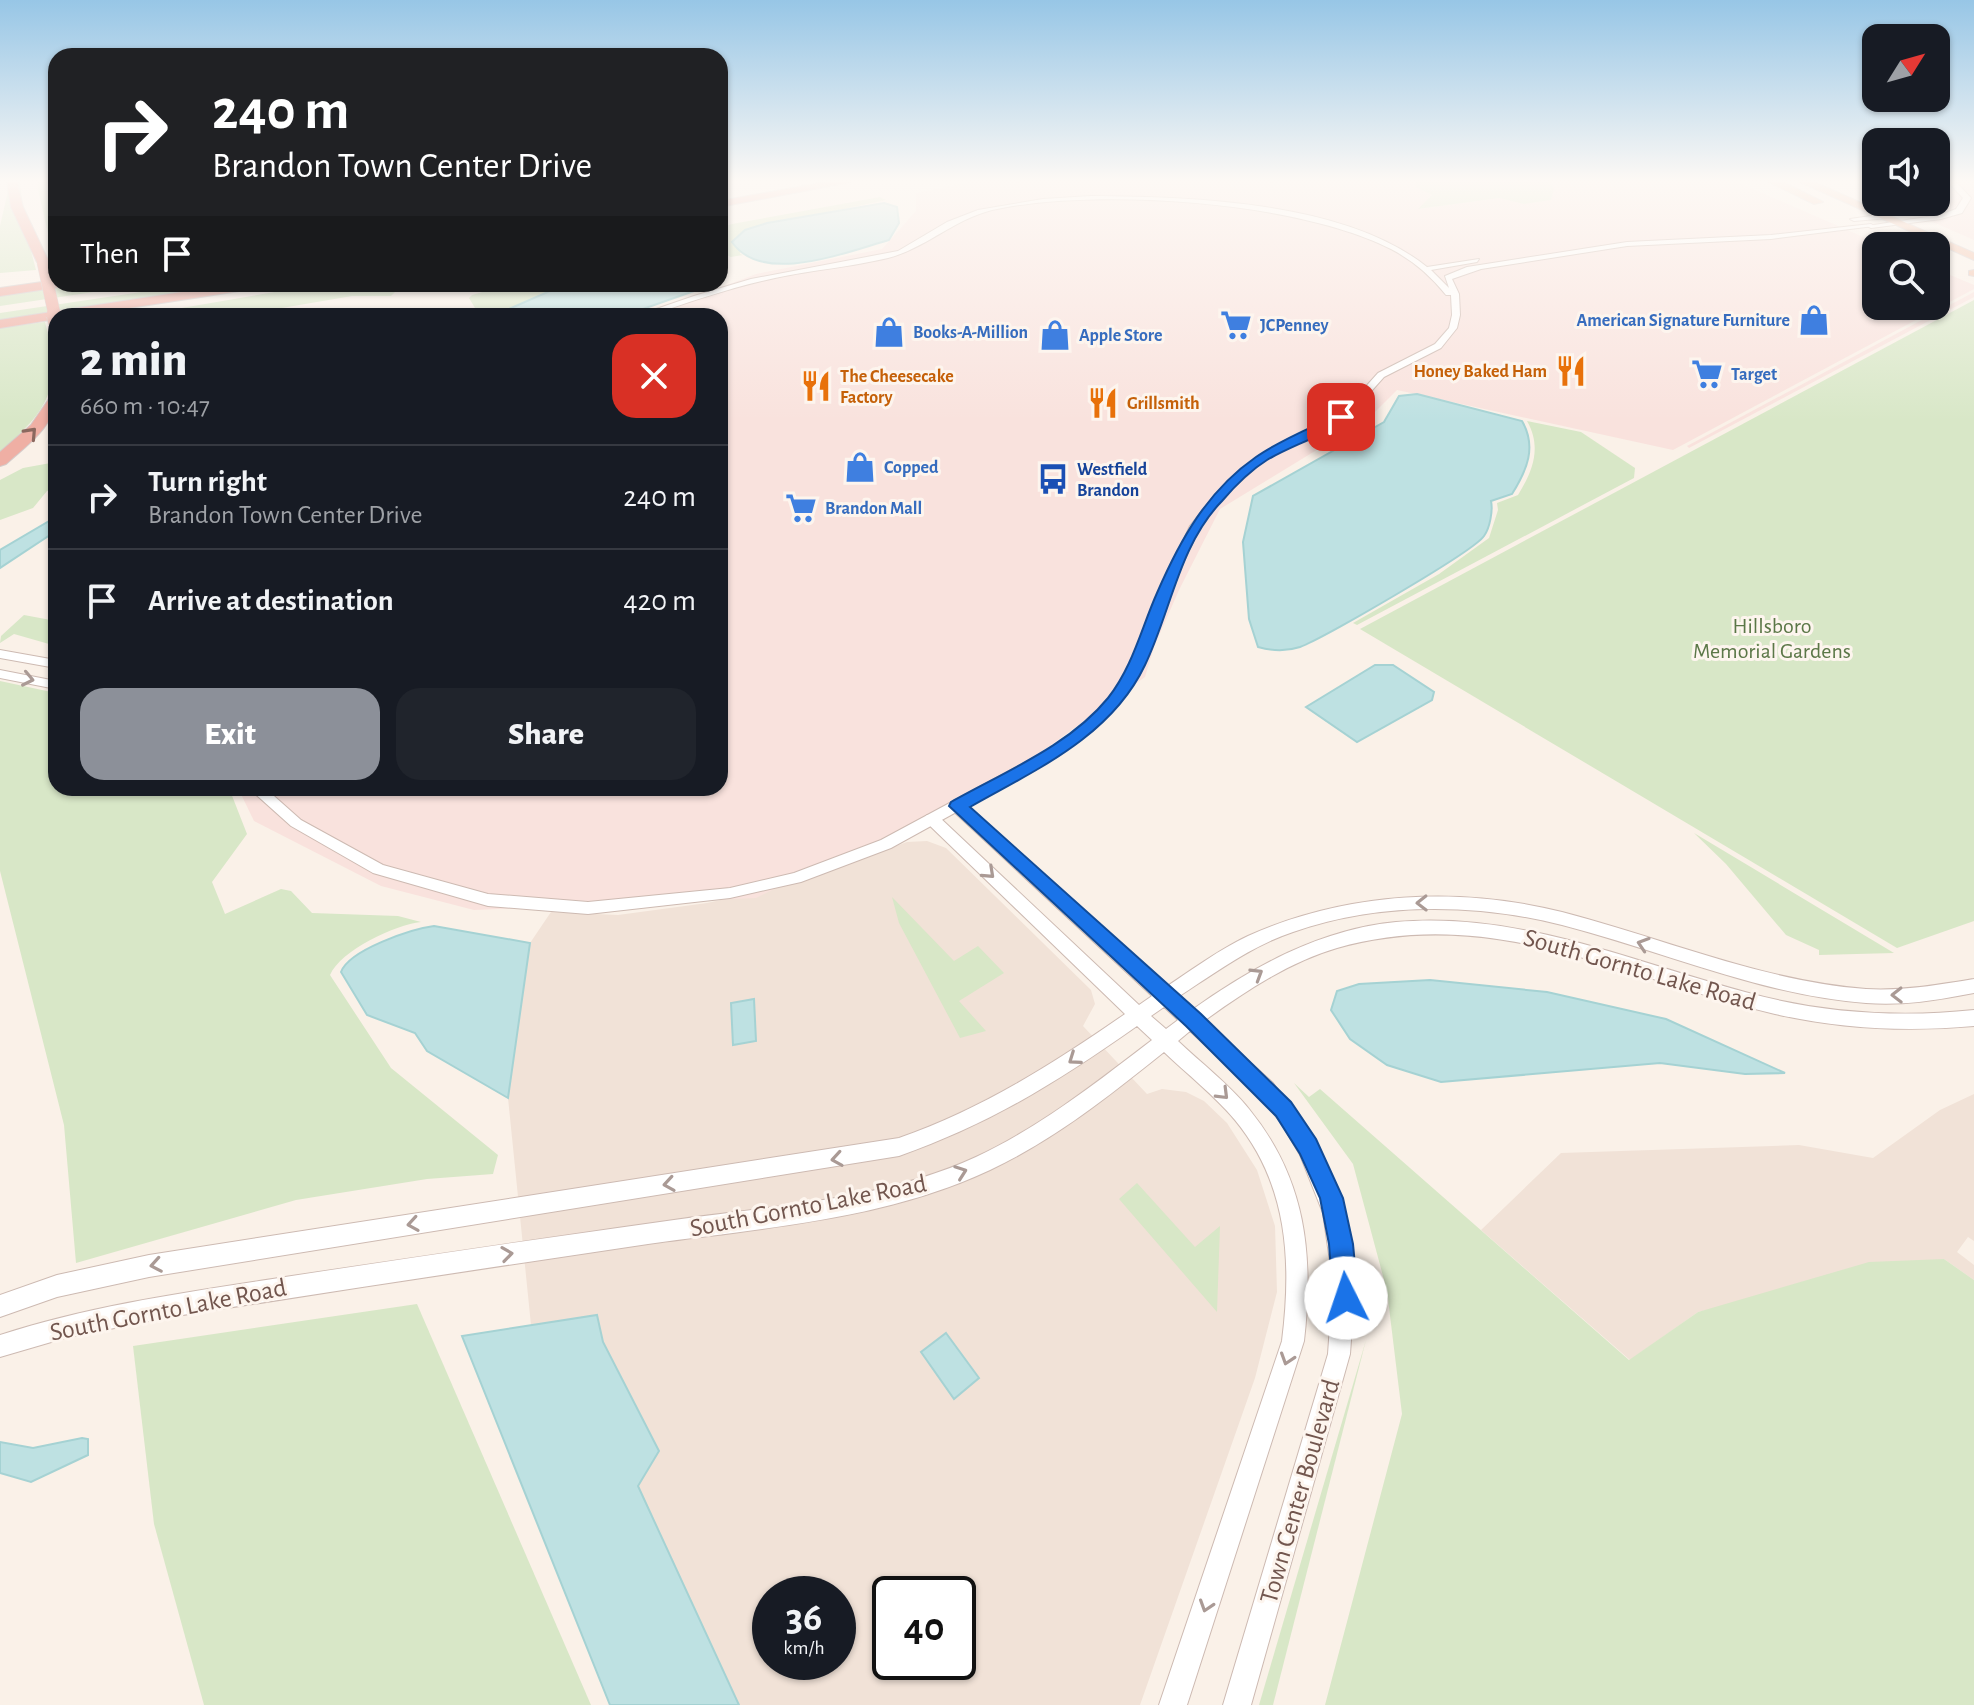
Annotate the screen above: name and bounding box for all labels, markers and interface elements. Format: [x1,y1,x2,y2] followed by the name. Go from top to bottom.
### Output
[1862,24,1950,112] north arrow
[1862,24,1950,320] map controls
[80,80,184,184] icon: right
[212,83,349,139] text: 240 m
[1862,128,1950,216] button: sound
[212,148,592,184] text: Brandon Town Center Drive
[155,232,199,276] icon: arrive
[1862,232,1950,320] button: search
[80,239,139,269] text: Then
[1797,303,1831,337] shop icon: American Signature Furniture
[1219,308,1253,342] supermarket icon: JCPenney
[1577,312,1790,330] place label: American Signature Furniture
[872,315,906,349] shop icon: Books-A-Million
[1260,317,1329,335] place label: JCPenney
[1038,318,1072,352] shop icon: Apple Store
[913,324,1028,342] place label: Books-A-Million
[1079,327,1163,345] place label: Apple Store
[612,334,696,418] button: close
[80,337,188,385] text: 2 min
[1554,354,1588,388] restaurant icon: Honey Baked Ham
[1690,357,1724,391] supermarket icon: Target
[1414,363,1547,381] place label: Honey Baked Ham
[1731,366,1777,384] place label: Target
[840,368,954,407] place label: The Cheesecake Factory
[799,369,833,403] restaurant icon: The Cheesecake Factory
[1307,383,1375,451] pin
[1086,386,1120,420] restaurant icon: Grillsmith
[80,393,210,419] text: 660 m · 10:47
[1127,395,1200,413] place label: Grillsmith
[1319,395,1363,439] icon: arrive
[22,428,37,442] one-way arrow
[843,450,877,484] shop icon: Copped
[884,459,939,477] place label: Copped
[1077,461,1148,500] place label: Westfield Brandon
[1036,462,1070,496] bus stop icon: Westfield Brandon
[148,467,267,497] text: Turn right
[80,475,124,519] icon: right
[623,482,696,512] text: 240 m
[784,491,818,525] supermarket icon: Brandon Mall
[825,500,922,518] place label: Brandon Mall
[148,502,422,528] text: Brandon Town Center Drive
[80,579,124,623] icon: arrive
[148,586,394,616] text: Arrive at destination
[623,586,696,616] text: 420 m
[1693,615,1851,662] park label: Hillsboro Memorial Gardens
[21,670,34,687] one-way arrow
[80,688,380,780] button: Exit
[396,688,696,780] button: Share
[980,863,994,878] one-way arrow
[1415,895,1428,912] one-way arrow
[1521,924,1759,1016] street label: South Gornto Lake Road
[1637,937,1651,953] one-way arrow
[1248,969,1263,984] one-way arrow
[1890,987,1903,1004] one-way arrow
[1069,1049,1083,1064] one-way arrow
[1213,1085,1228,1099] one-way arrow
[830,1150,844,1167] one-way arrow
[953,1165,967,1181] one-way arrow
[688,1170,929,1242] street label: South Gornto Lake Road
[663,1175,676,1192] one-way arrow
[406,1215,419,1232] one-way arrow
[500,1246,514,1263] one-way arrow
[149,1256,163,1273] one-way arrow
[1304,1256,1388,1340] position arrow
[48,1274,289,1346] street label: South Gornto Lake Road
[1280,1352,1296,1365] one-way arrow
[1255,1376,1344,1606] street label: Town Center Boulevard
[872,1576,976,1680] speed limit sign: 40
[786,1598,822,1638] text: 36
[1199,1598,1215,1612] one-way arrow
[783,1638,825,1658] text: km/h

